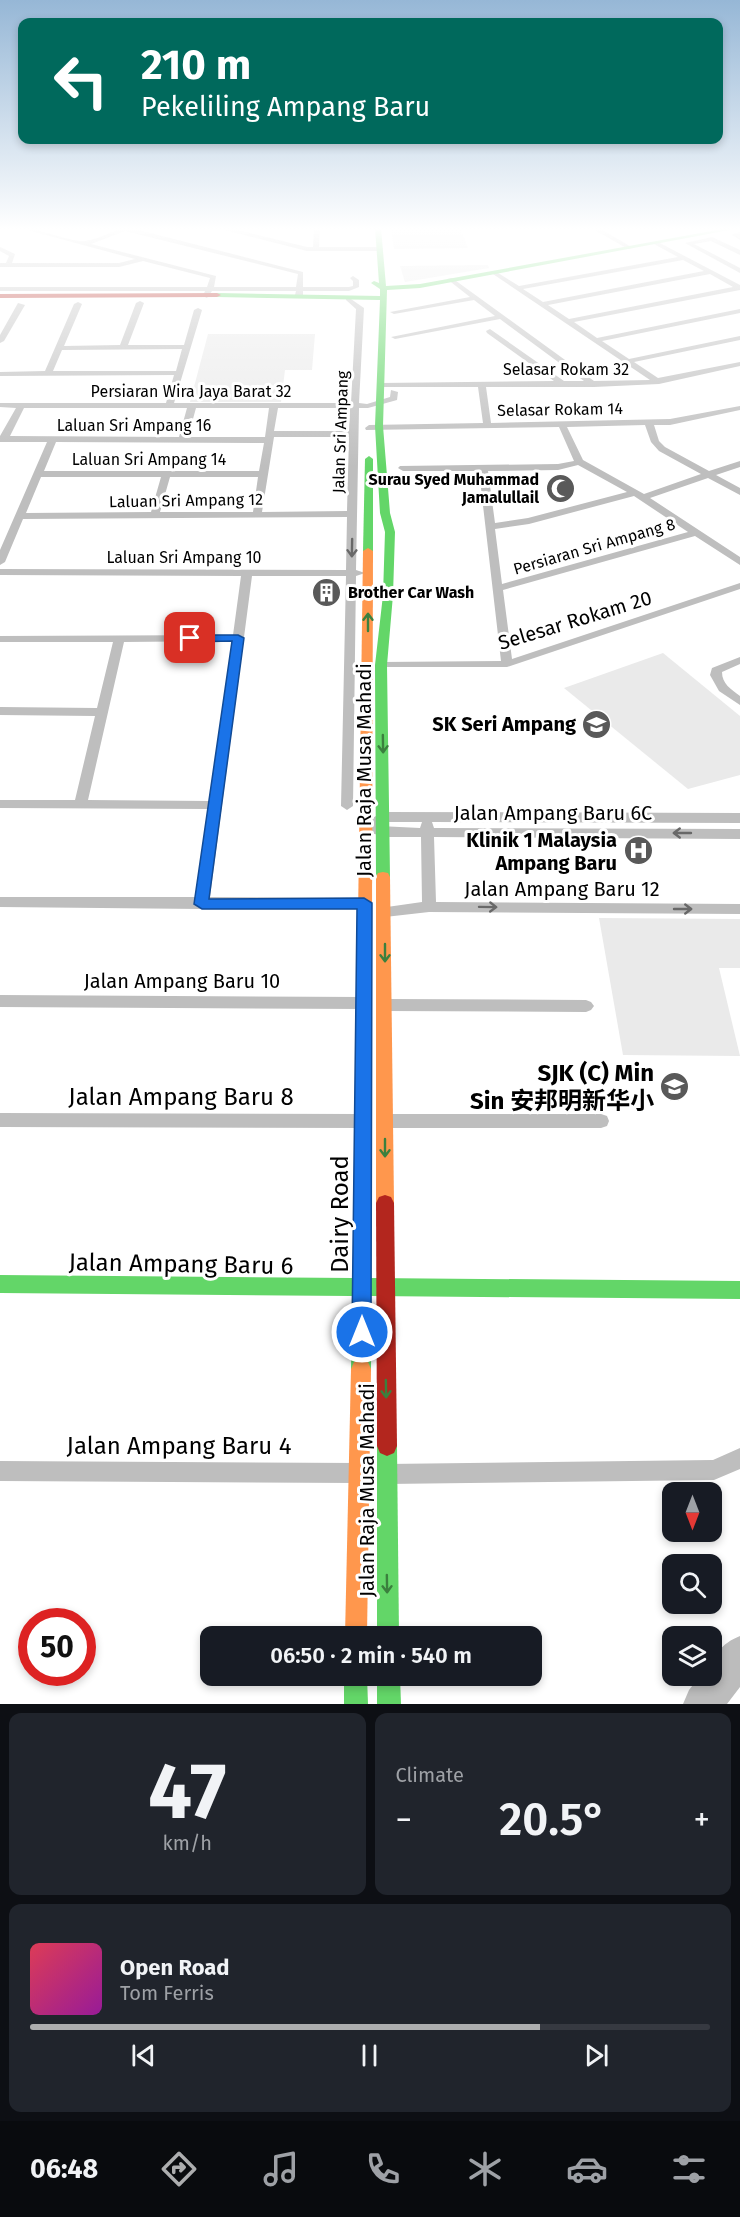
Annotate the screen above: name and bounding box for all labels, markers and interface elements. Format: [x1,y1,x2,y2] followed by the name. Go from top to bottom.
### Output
[141,40,251,90] text: 210 m
[42,42,120,120] icon: left
[141,91,430,123] text: Pekeliling Ampang Baru
[503,360,629,379] street label: Selasar Rokam 32
[329,370,352,494] street label: Jalan Sri Ampang
[91,382,291,401] street label: Persiaran Wira Jaya Barat 32
[497,399,624,420] street label: Selasar Rokam 14
[57,416,211,435] street label: Laluan Sri Ampang 16
[72,450,227,469] street label: Laluan Sri Ampang 14
[369,470,539,507] place label: Surau Syed Muhammad Jamalullail
[544,472,576,504] mosque icon: Surau Syed Muhammad Jamalullail
[109,490,263,511] street label: Laluan Sri Ampang 12
[511,514,677,579] street label: Persiaran Sri Ampang 8
[347,538,358,558] one-way arrow
[106,548,262,567] street label: Laluan Sri Ampang 10
[311,576,343,608] building icon: Brother Car Wash
[348,583,474,602] place label: Brother Car Wash
[495,585,655,655] street label: Selesar Rokam 20
[164,612,215,663] pin
[362,612,374,632] one-way arrow
[173,621,206,654] icon: arrive
[352,663,376,877] street label: Jalan Raja Musa Mahadi
[581,708,613,740] school or university icon: SK Seri Ampang
[432,712,577,736] place label: SK Seri Ampang
[377,734,388,754] one-way arrow
[454,801,652,825] street label: Jalan Ampang Baru 6C
[672,827,692,839] one-way arrow
[466,828,617,875] place label: Klinik 1 Malaysia Ampang Baru
[622,835,654,867] hospital icon: Klinik 1 Malaysia Ampang Baru
[464,877,660,901] street label: Jalan Ampang Baru 12
[477,902,497,913] one-way arrow
[672,903,692,915] one-way arrow
[379,943,391,963] one-way arrow
[84,969,280,993] street label: Jalan Ampang Baru 10
[470,1059,654,1115] place label: SJK (C) Min Sin 安邦明新华小
[659,1071,691,1103] school or university icon: SJK (C) Min Sin 安邦明新华小
[68,1083,294,1111] street label: Jalan Ampang Baru 8
[379,1138,391,1158] one-way arrow
[326,1155,354,1273] street label: Dairy Road
[68,1248,294,1280] street label: Jalan Ampang Baru 6
[330,1300,394,1364] position arrow
[380,1378,392,1398] one-way arrow
[355,1383,379,1597] street label: Jalan Raja Musa Mahadi
[67,1432,292,1460] street label: Jalan Ampang Baru 4
[662,1482,722,1542] north arrow
[662,1482,722,1686] map controls
[662,1554,722,1614] button: search
[382,1573,393,1593] one-way arrow
[18,1608,96,1686] speed limit sign: 50
[662,1626,722,1686] button: layers
[270,1642,472,1669] text: 06:50 · 2 min · 540 m
[148,1745,226,1839] text: 47
[396,1763,464,1787] text: Climate
[499,1793,606,1847] text: 20.5°
[396,1800,412,1840] text: −
[694,1800,710,1840] text: +
[163,1831,212,1855] text: km/h
[120,1954,230,1981] text: Open Road
[120,1981,214,2005] text: Tom Ferris
[127,2039,160,2072] icon: previous
[353,2039,386,2072] icon: pause
[580,2039,613,2072] icon: next
[158,2148,200,2190] icon: directions
[260,2148,302,2190] icon: music
[362,2148,404,2190] icon: phone
[464,2148,506,2190] icon: climate
[566,2148,608,2190] icon: car
[668,2148,710,2190] icon: filters
[30,2153,98,2185] text: 06:48

